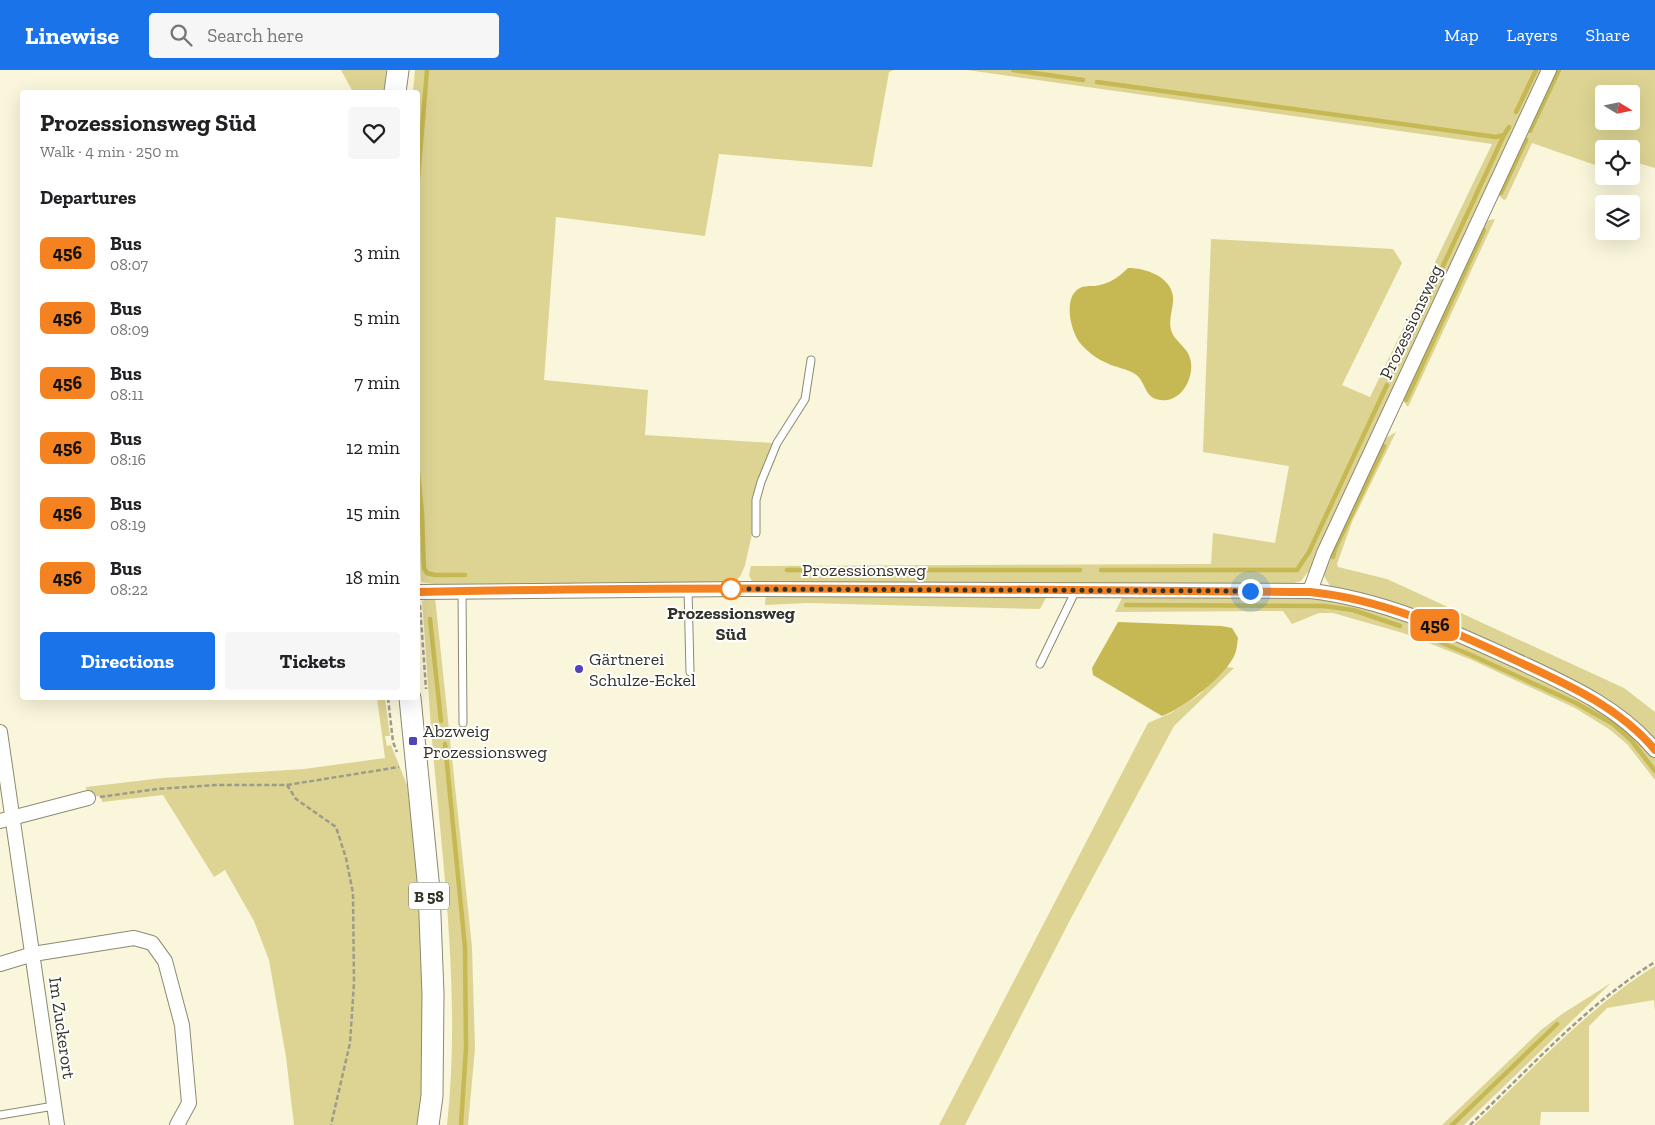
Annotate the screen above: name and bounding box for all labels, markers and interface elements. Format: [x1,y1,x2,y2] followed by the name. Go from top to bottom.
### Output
[149,13,499,58] search box
[25,21,119,50] text: Linewise
[167,21,195,49] icon: search
[207,24,303,47] text: Search here
[1444,24,1479,46] text: Map
[1507,24,1558,46] text: Layers
[1586,24,1630,46] text: Share
[1595,85,1640,130] north arrow
[1595,85,1640,240] map controls
[348,107,400,159] button: heart
[40,108,256,137] text: Prozessionsweg Süd
[1595,140,1640,185] button: locate
[40,142,179,161] text: Walk · 4 min · 250 m
[40,186,136,209] text: Departures
[1595,195,1640,240] button: layers
[110,232,142,255] text: Bus
[354,241,400,264] text: 3 min
[53,242,82,264] text: 456
[110,255,148,274] text: 08:07
[1375,261,1447,383] street label: Prozessionsweg
[110,297,142,320] text: Bus
[353,306,400,329] text: 5 min
[53,307,82,329] text: 456
[110,320,149,339] text: 08:09
[110,362,142,385] text: Bus
[354,371,400,394] text: 7 min
[53,372,82,394] text: 456
[110,385,144,404] text: 08:11
[110,427,142,450] text: Bus
[346,436,400,459] text: 12 min
[53,437,82,459] text: 456
[110,450,146,469] text: 08:16
[110,492,142,515] text: Bus
[346,501,400,524] text: 15 min
[53,502,82,524] text: 456
[110,515,146,534] text: 08:19
[110,557,142,580] text: Bus
[802,559,926,581] street label: Prozessionsweg
[346,566,400,589] text: 18 min
[53,567,82,589] text: 456
[720,578,742,600] marker: Prozessionsweg Süd
[1238,579,1263,604] your location
[110,580,148,599] text: 08:22
[667,602,795,645] place label: Prozessionsweg Süd
[1406,609,1464,641] line badge: 456
[1420,614,1450,636] text: 456
[40,632,215,690] button: Directions
[225,632,400,690] button: Tickets
[589,648,696,691] place label: Gärtnerei Schulze-Eckel
[573,663,585,675] marker: Gärtnerei Schulze-Eckel
[423,720,547,763] place label: Abzweig Prozessionsweg
[407,735,419,747] marker: Abzweig Prozessionsweg
[409,882,449,909] road number: B 58
[44,976,80,1081] street label: Im Zuckerort

